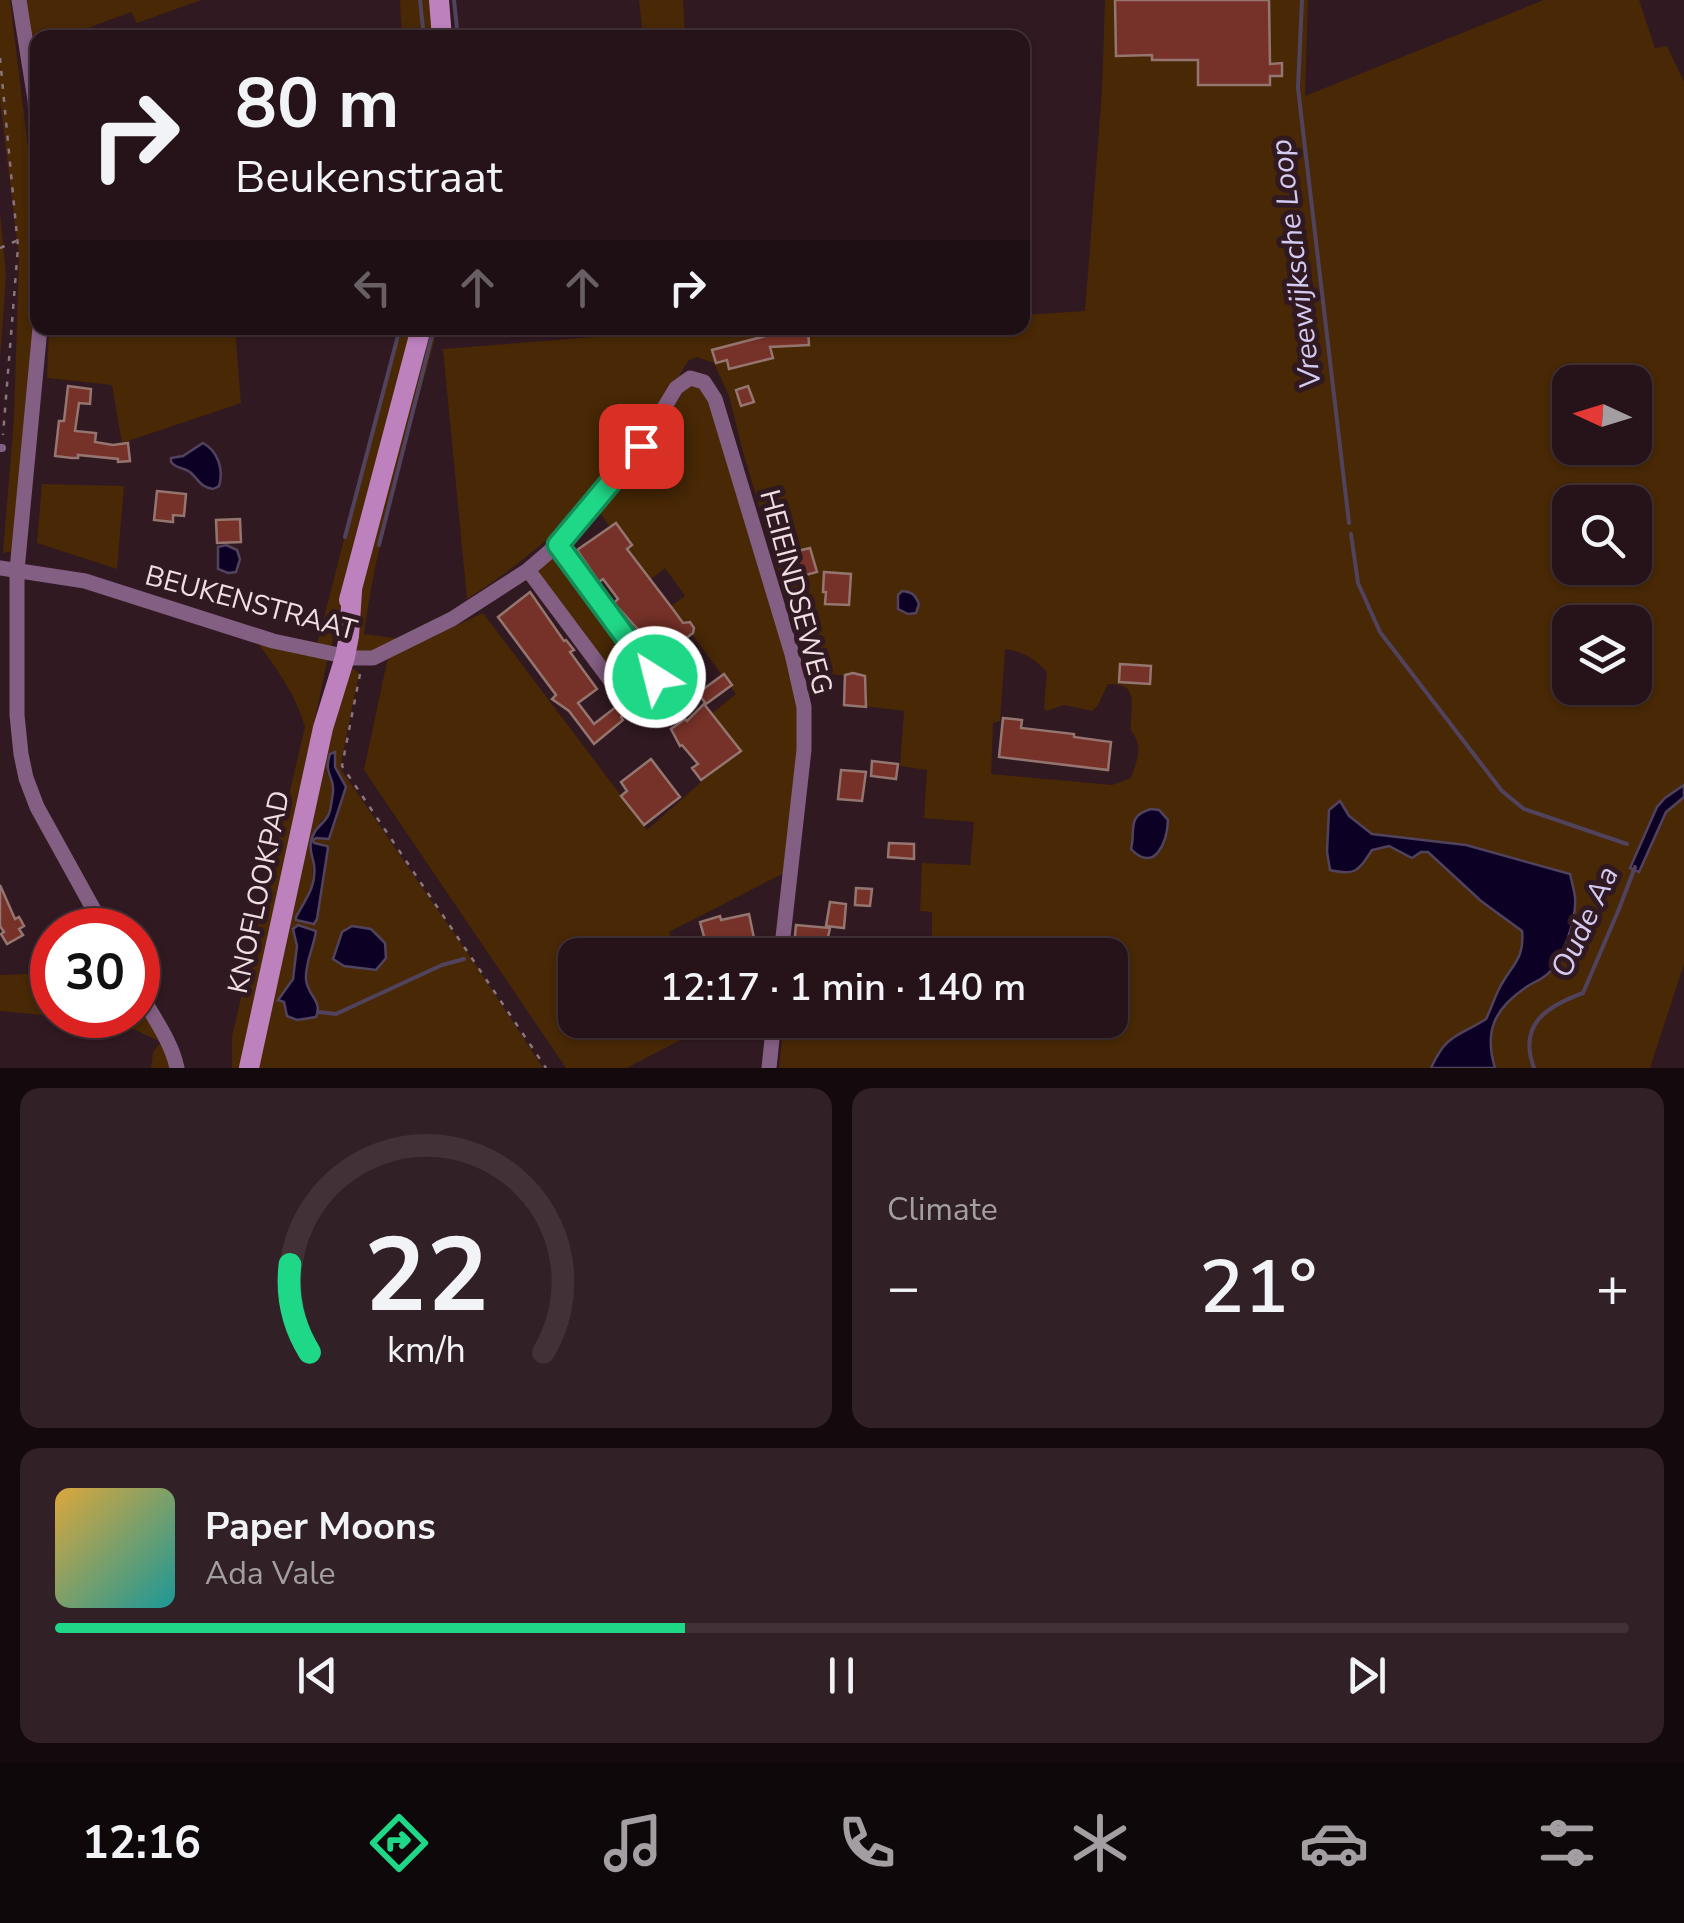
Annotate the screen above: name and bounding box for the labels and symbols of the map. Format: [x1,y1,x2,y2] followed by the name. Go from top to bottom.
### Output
[1260,137,1332,391] water label: Vreewijksche Loop
[1552,365,1652,465] north arrow
[599,404,684,489] pin
[750,485,842,699] street label: HEIEINDSEWEG
[141,556,361,650] street label: BEUKENSTRAAT
[603,625,707,729] position arrow
[219,787,299,997] street label: KNOFLOOKPAD
[1541,860,1629,984] water label: Oude Aa
[30,908,160,1038] speed limit sign: 30

